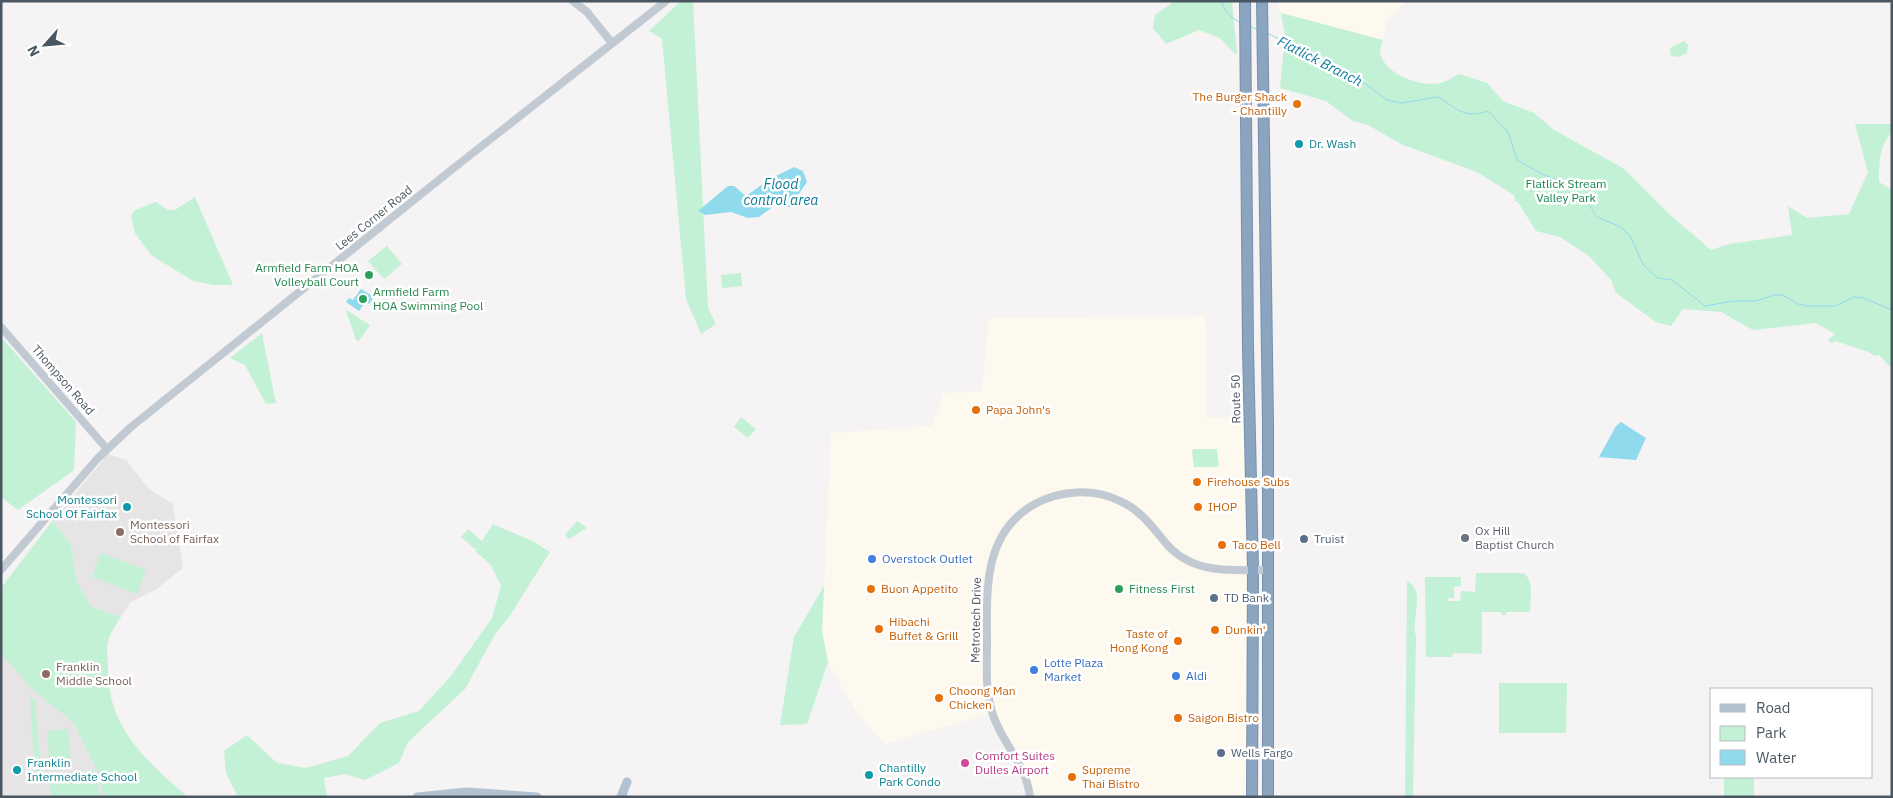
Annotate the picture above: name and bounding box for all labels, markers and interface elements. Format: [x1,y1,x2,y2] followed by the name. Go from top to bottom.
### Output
[20,20,70,70] north arrow
[1274,32,1366,90] water label: Flatlick Branch
[23,42,44,60] text: N
[1192,89,1288,118] place label: The Burger Shack - Chantilly
[1291,98,1303,110] marker: The Burger Shack - Chantilly
[1309,136,1356,151] place label: Dr. Wash
[1293,138,1305,150] marker: Dr. Wash
[743,175,819,209] water label: Flood control area
[1525,176,1607,205] park label: Flatlick Stream Valley Park
[332,182,415,253] street label: Lees Corner Road
[255,260,359,289] place label: Armfield Farm HOA Volleyball Court
[363,269,375,281] marker: Armfield Farm HOA Volleyball Court
[373,284,483,313] place label: Armfield Farm HOA Swimming Pool
[357,293,369,305] marker: Armfield Farm HOA Swimming Pool
[29,342,98,418] street label: Thompson Road
[1228,374,1243,424] street label: Route 50
[986,402,1051,417] place label: Papa John's
[970,404,982,416] marker: Papa John's
[1207,474,1290,489] place label: Firehouse Subs
[1191,476,1203,488] marker: Firehouse Subs
[26,492,117,521] place label: Montessori School Of Fairfax
[1208,499,1237,514] place label: IHOP
[121,501,133,513] marker: Montessori School Of Fairfax
[1192,501,1204,513] marker: IHOP
[130,517,219,546] place label: Montessori School of Fairfax
[1475,523,1554,552] place label: Ox Hill Baptist Church
[114,526,126,538] marker: Montessori School of Fairfax
[1314,531,1345,546] place label: Truist
[1459,532,1471,544] marker: Ox Hill Baptist Church
[1298,533,1310,545] marker: Truist
[1232,537,1281,552] place label: Taco Bell
[1216,539,1228,551] marker: Taco Bell
[882,551,973,566] place label: Overstock Outlet
[866,553,878,565] marker: Overstock Outlet
[967,577,984,663] street label: Metrotech Drive
[881,581,959,596] place label: Buon Appetito
[1129,581,1195,596] place label: Fitness First
[865,583,877,595] marker: Buon Appetito
[1113,583,1125,595] marker: Fitness First
[1224,590,1270,605] place label: TD Bank
[1208,592,1220,604] marker: TD Bank
[889,614,958,643] place label: Hibachi Buffet & Grill
[1225,622,1266,637] place label: Dunkin'
[873,623,885,635] marker: Hibachi Buffet & Grill
[1209,624,1221,636] marker: Dunkin'
[1110,626,1169,655] place label: Taste of Hong Kong
[1172,635,1184,647] marker: Taste of Hong Kong
[1044,655,1104,684] place label: Lotte Plaza Market
[56,659,132,688] place label: Franklin Middle School
[1028,664,1040,676] marker: Lotte Plaza Market
[40,668,52,680] marker: Franklin Middle School
[1186,668,1207,683] place label: Aldi
[1170,670,1182,682] marker: Aldi
[949,683,1016,712] place label: Choong Man Chicken
[1710,688,1873,778] legend
[933,692,945,704] marker: Choong Man Chicken
[1756,698,1791,717] text: Road
[1188,710,1259,725] place label: Saigon Bistro
[1172,712,1184,724] marker: Saigon Bistro
[1756,723,1786,742] text: Park
[1231,745,1293,760] place label: Wells Fargo
[1215,747,1227,759] marker: Wells Fargo
[975,748,1055,777] place label: Comfort Suites Dulles Airport
[1756,748,1797,767] text: Water
[27,755,137,784] place label: Franklin Intermediate School
[959,757,971,769] marker: Comfort Suites Dulles Airport
[879,760,941,789] place label: Chantilly Park Condo
[1082,762,1140,791] place label: Supreme Thai Bistro
[11,764,23,776] marker: Franklin Intermediate School
[863,769,875,781] marker: Chantilly Park Condo
[1066,771,1078,783] marker: Supreme Thai Bistro

